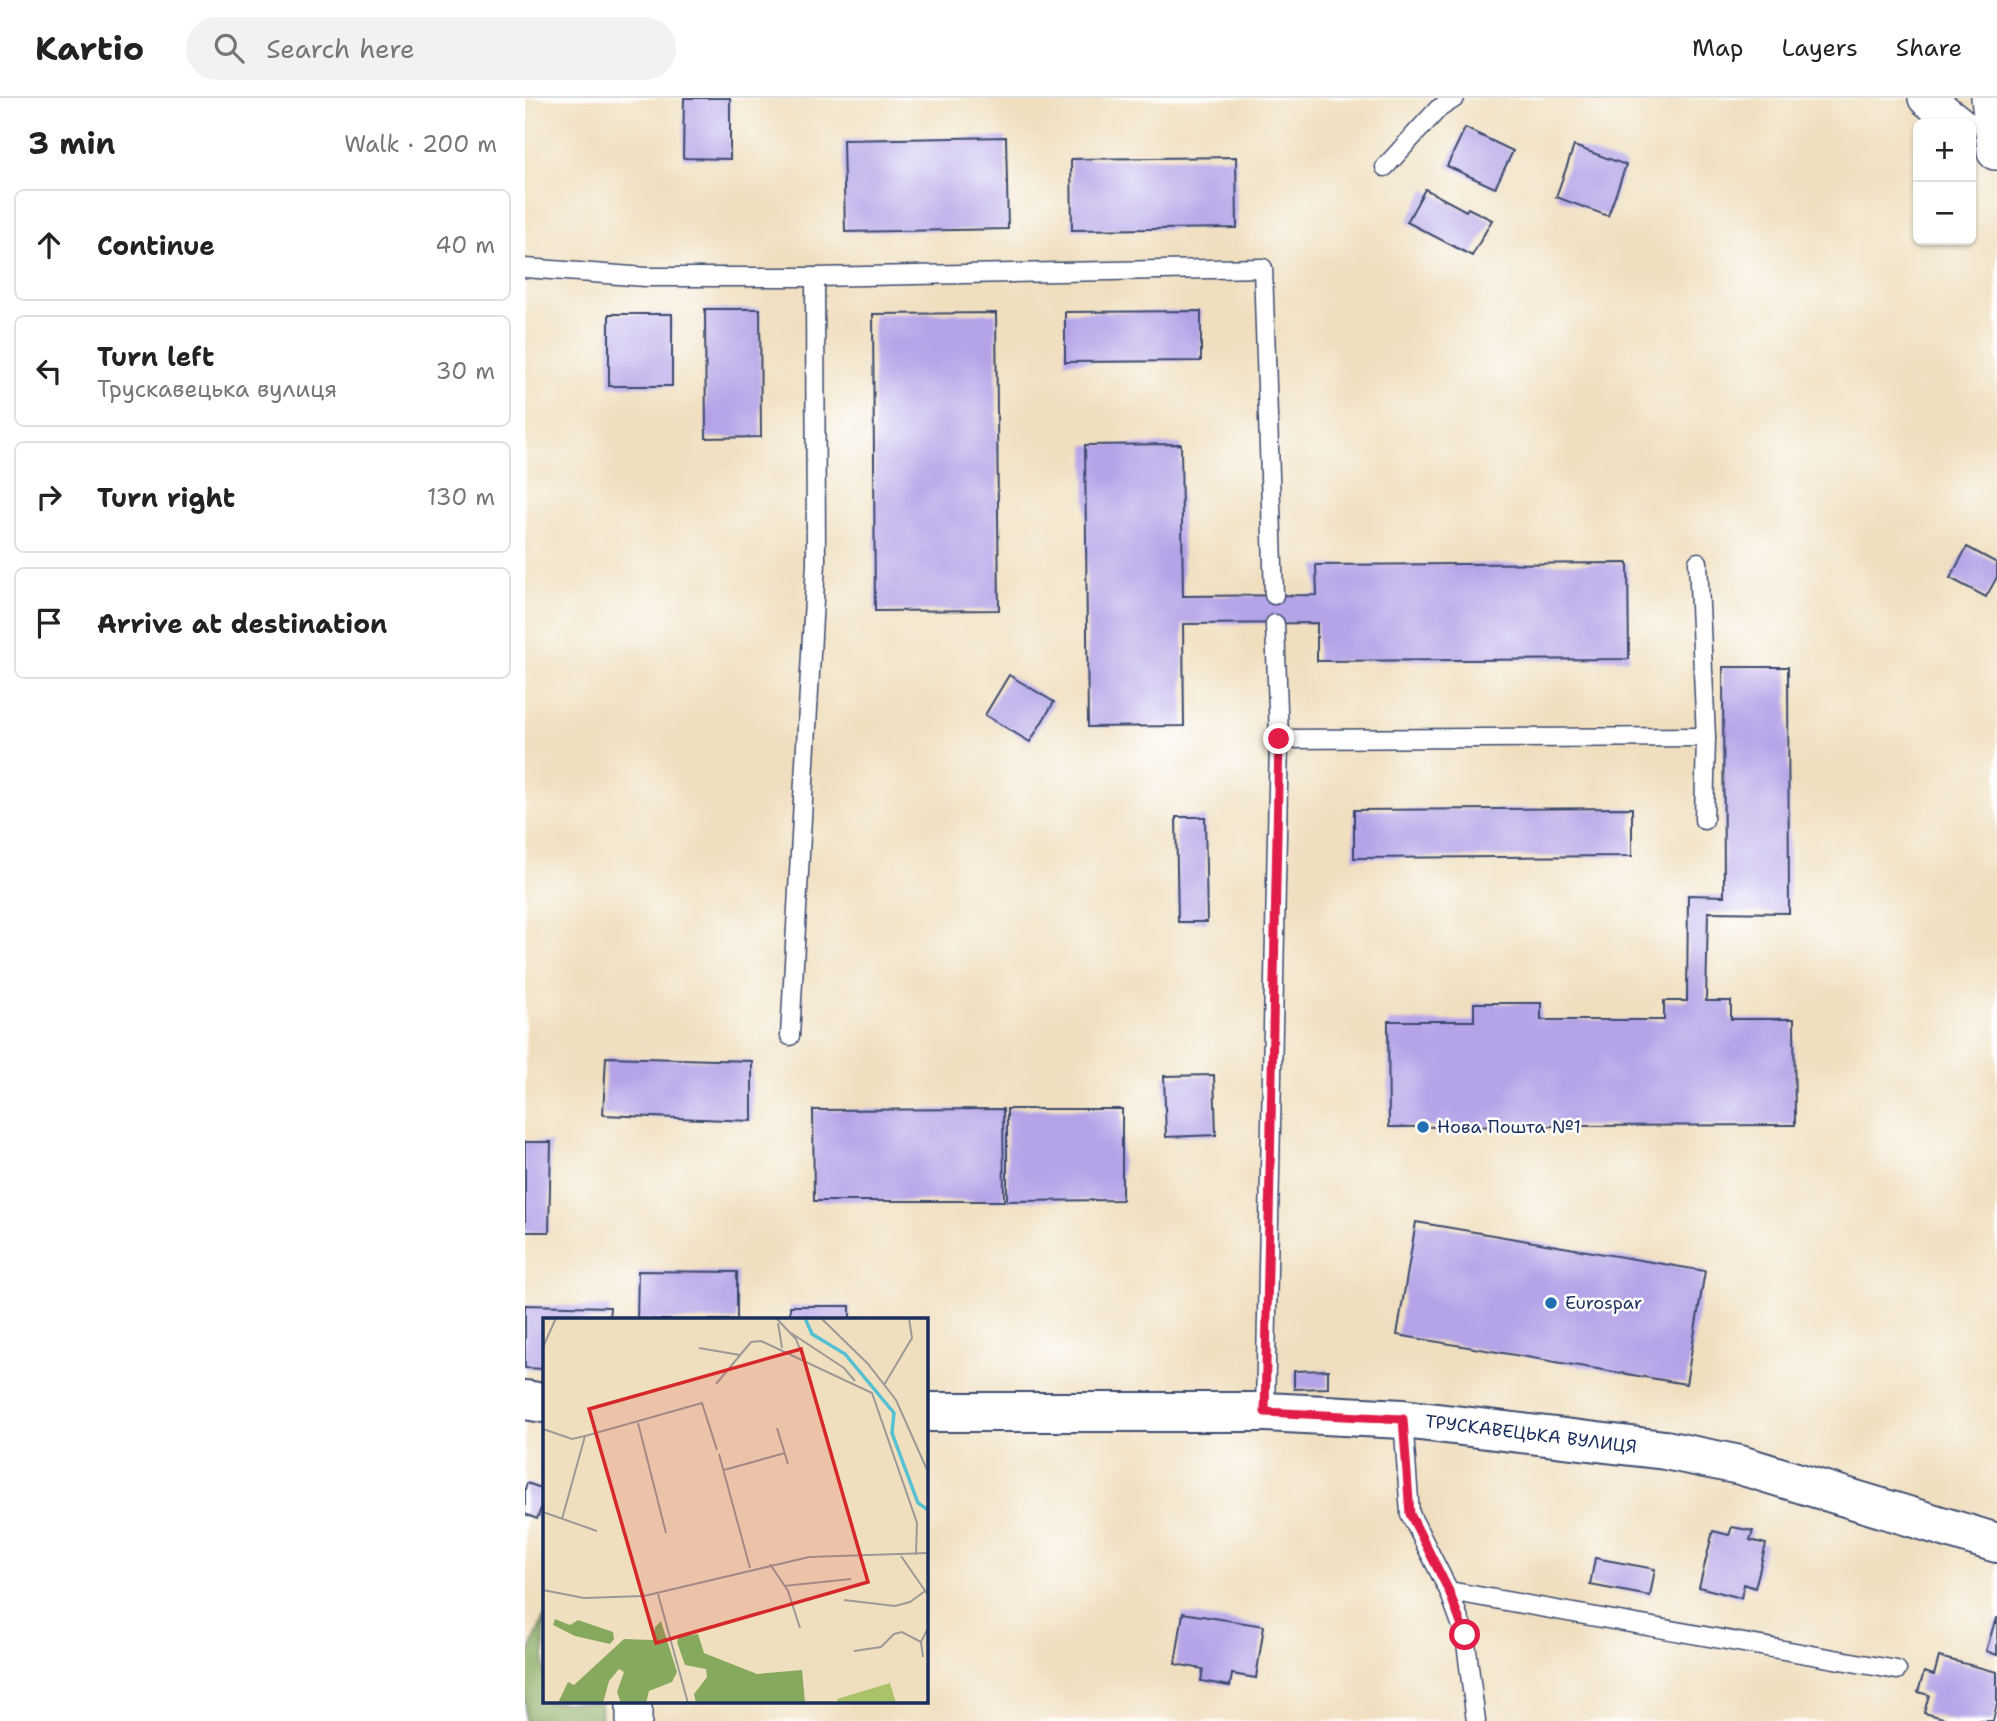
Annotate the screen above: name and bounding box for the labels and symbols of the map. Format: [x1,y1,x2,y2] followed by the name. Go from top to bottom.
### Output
[1263,723,1294,754] route end
[1437,1115,1581,1139] place label: Нова Пошта №1
[1415,1119,1431,1135] marker: Нова Пошта №1
[1565,1291,1642,1315] place label: Eurospar
[1543,1295,1559,1311] marker: Eurospar
[543,1318,927,1704] inset map
[1424,1409,1638,1459] street label: ТРУСКАВЕЦЬКА ВУЛИЦЯ
[1449,1619,1480,1650] route start

